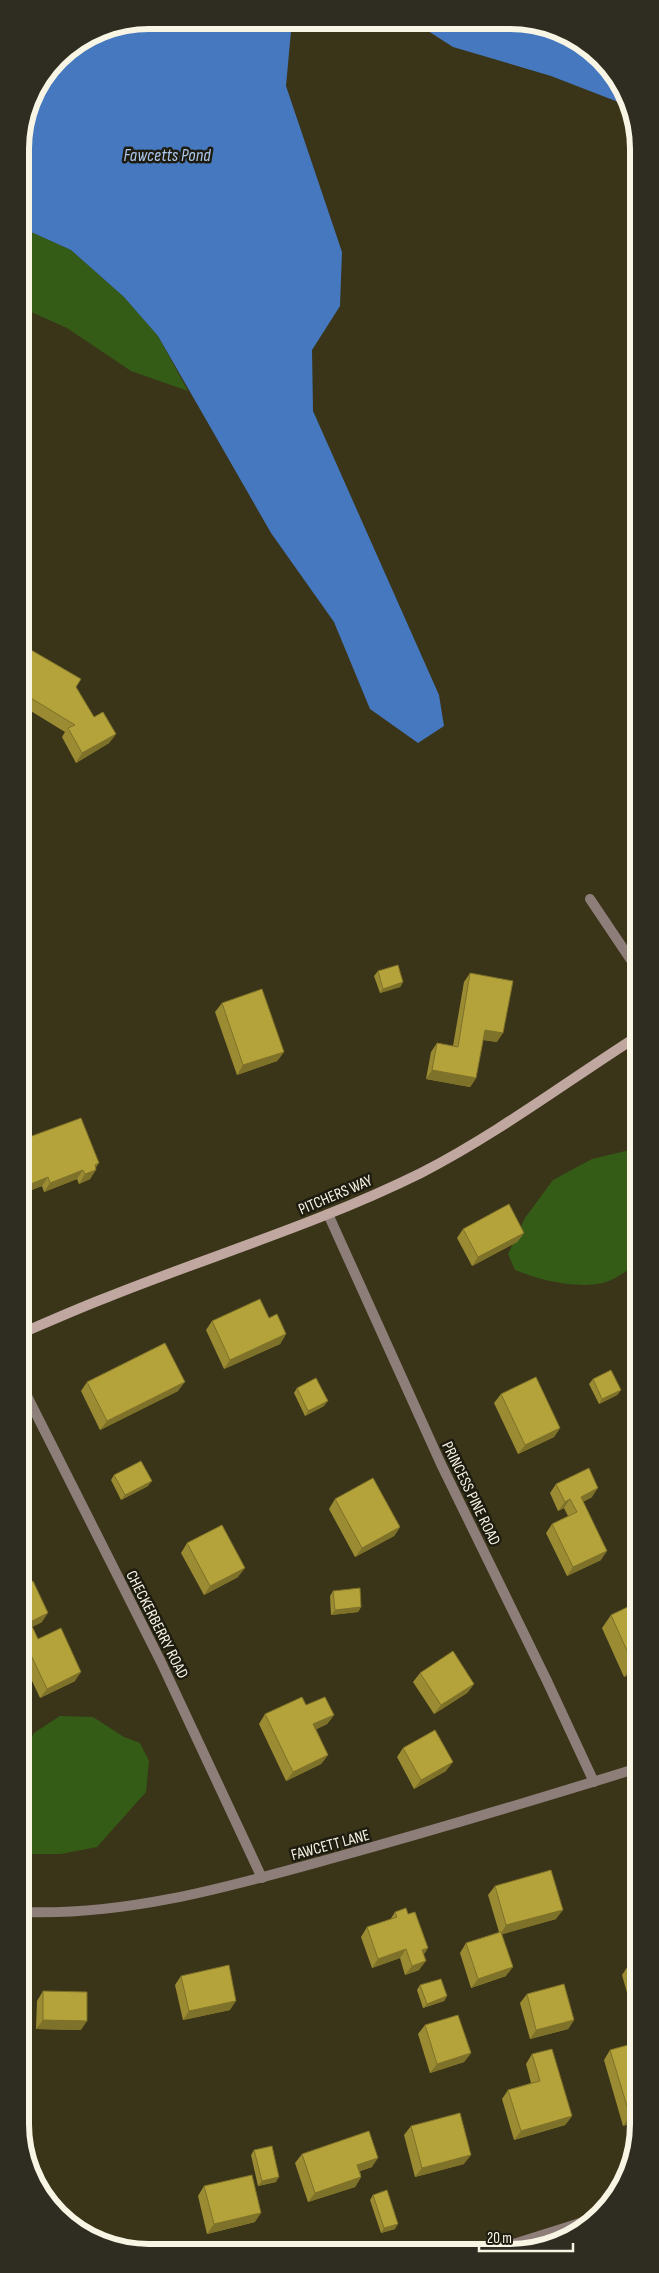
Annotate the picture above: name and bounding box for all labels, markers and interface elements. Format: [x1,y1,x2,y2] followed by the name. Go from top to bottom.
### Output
[123,145,211,166] water label: Fawcetts Pond
[296,1171,376,1219] street label: PITCHERS WAY
[437,1439,504,1549] street label: PRINCESS PINE ROAD
[121,1568,192,1682] street label: CHECKERBERRY ROAD
[289,1826,372,1865] street label: FAWCETT LANE
[479,2220,573,2252] scale bar
[487,2229,512,2248] text: 20 m

